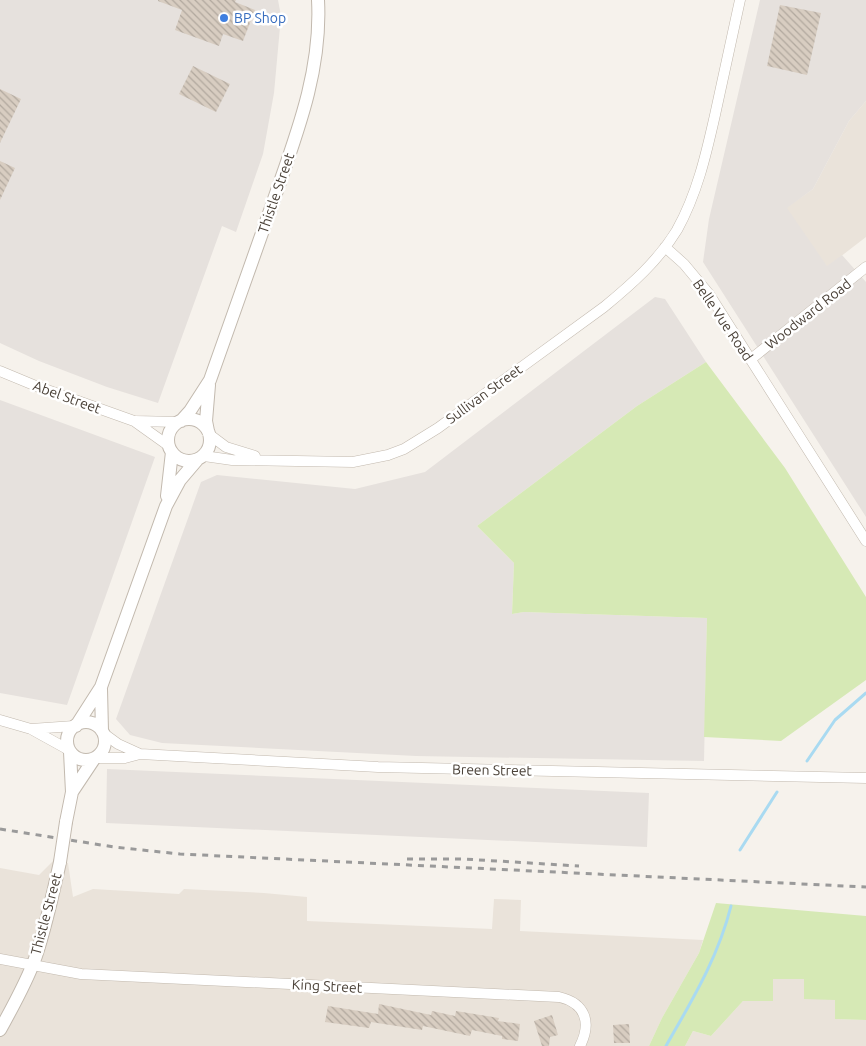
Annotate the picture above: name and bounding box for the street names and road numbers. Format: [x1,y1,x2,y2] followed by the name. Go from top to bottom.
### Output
[255,150,297,236] street label: Thistle Street
[690,276,756,364] street label: Belle Vue Road
[762,276,854,352] street label: Woodward Road
[443,361,526,427] street label: Sullivan Street
[31,377,104,417] street label: Abel Street
[452,761,533,779] street label: Breen Street
[27,871,65,957] street label: Thistle Street
[291,976,363,996] street label: King Street

